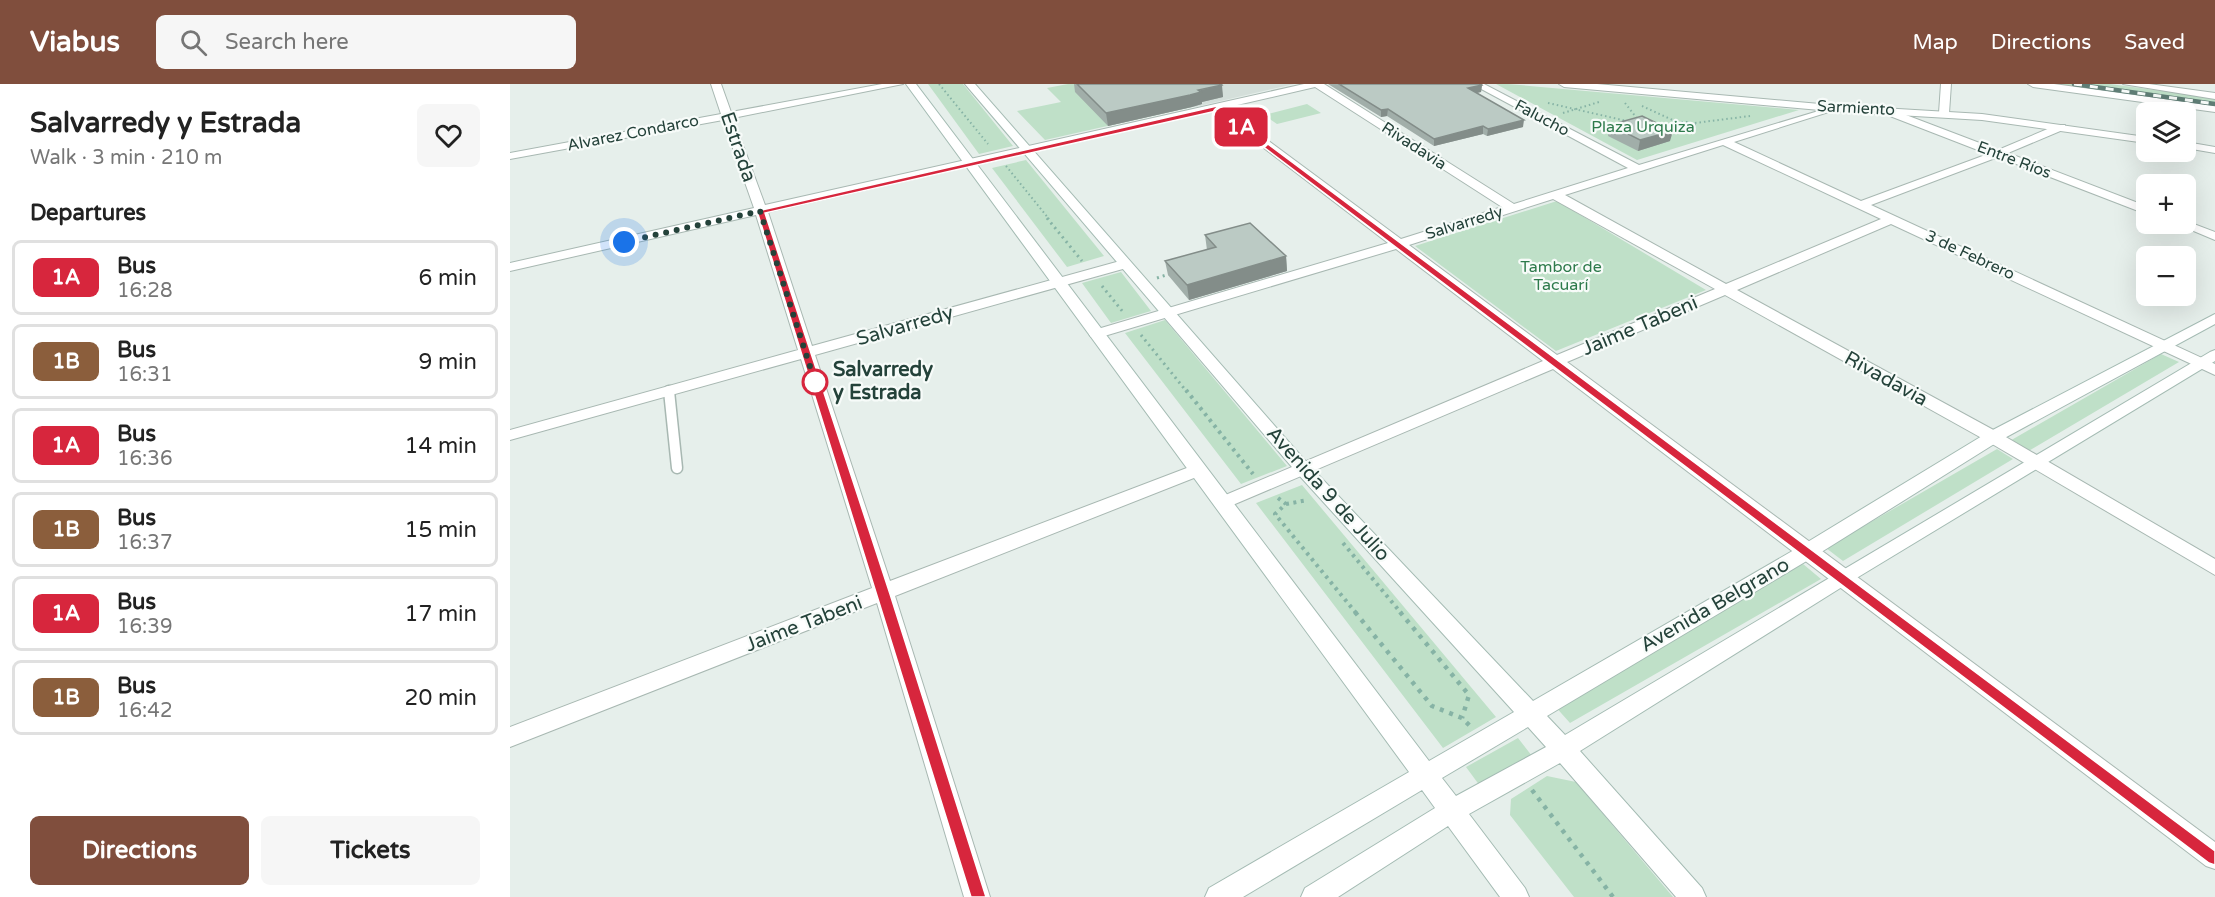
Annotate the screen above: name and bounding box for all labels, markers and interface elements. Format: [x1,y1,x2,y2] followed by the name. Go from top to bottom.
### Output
[156,15,576,69] search box
[30,25,120,59] text: Viabus
[177,26,210,59] icon: search
[225,29,349,55] text: Search here
[1912,30,1958,55] text: Map
[1991,30,2091,55] text: Directions
[2124,30,2185,55] text: Saved
[1511,95,1573,141] street label: Falucho
[1817,96,1895,120] street label: Sarmiento
[2136,102,2196,306] map controls
[2136,102,2196,162] button: layers
[417,104,480,167] button: heart
[30,106,301,140] text: Salvarredy y Estrada
[1214,108,1268,147] line badge: 1A
[715,109,761,185] street label: Estrada
[565,110,701,156] street label: Alvarez Condarco
[1227,115,1255,140] text: 1A
[1591,117,1695,137] park label: Plaza Urquiza
[1378,118,1450,174] street label: Rivadavia
[1974,137,2054,183] street label: Entre Ríos
[30,146,222,170] text: Walk · 3 min · 210 m
[2136,174,2196,234] button: +
[30,200,146,226] text: Departures
[1423,202,1506,244] street label: Salvarredy
[1922,226,2018,284] street label: 3 de Febrero
[609,227,639,257] your location
[2136,246,2196,306] button: −
[117,253,156,279] text: Bus
[1520,257,1602,295] park label: Tambor de Tacuarí
[52,265,80,290] text: 1A
[418,265,477,291] text: 6 min
[117,279,172,303] text: 16:28
[1579,291,1701,361] street label: Jaime Tabeni
[854,301,957,351] street label: Salvarredy
[117,337,156,363] text: Bus
[1840,346,1932,412] street label: Rivadavia
[52,349,80,374] text: 1B
[418,349,477,375] text: 9 min
[833,358,933,405] place label: Salvarredy y Estrada
[117,363,172,387] text: 16:31
[802,369,828,395] marker: Salvarredy y Estrada
[117,421,156,447] text: Bus
[1261,422,1395,566] street label: Avenida 9 de Julio
[52,433,80,458] text: 1A
[405,433,477,459] text: 14 min
[117,447,172,471] text: 16:36
[117,505,156,531] text: Bus
[52,517,80,542] text: 1B
[405,517,477,543] text: 15 min
[117,531,172,555] text: 16:37
[1636,553,1794,657] street label: Avenida Belgrano
[117,589,156,615] text: Bus
[742,591,866,657] street label: Jaime Tabeni
[52,601,80,626] text: 1A
[405,601,477,627] text: 17 min
[117,615,172,639] text: 16:39
[117,673,156,699] text: Bus
[52,685,80,710] text: 1B
[405,685,477,711] text: 20 min
[117,699,172,723] text: 16:42
[30,816,249,885] button: Directions
[261,816,480,885] button: Tickets

